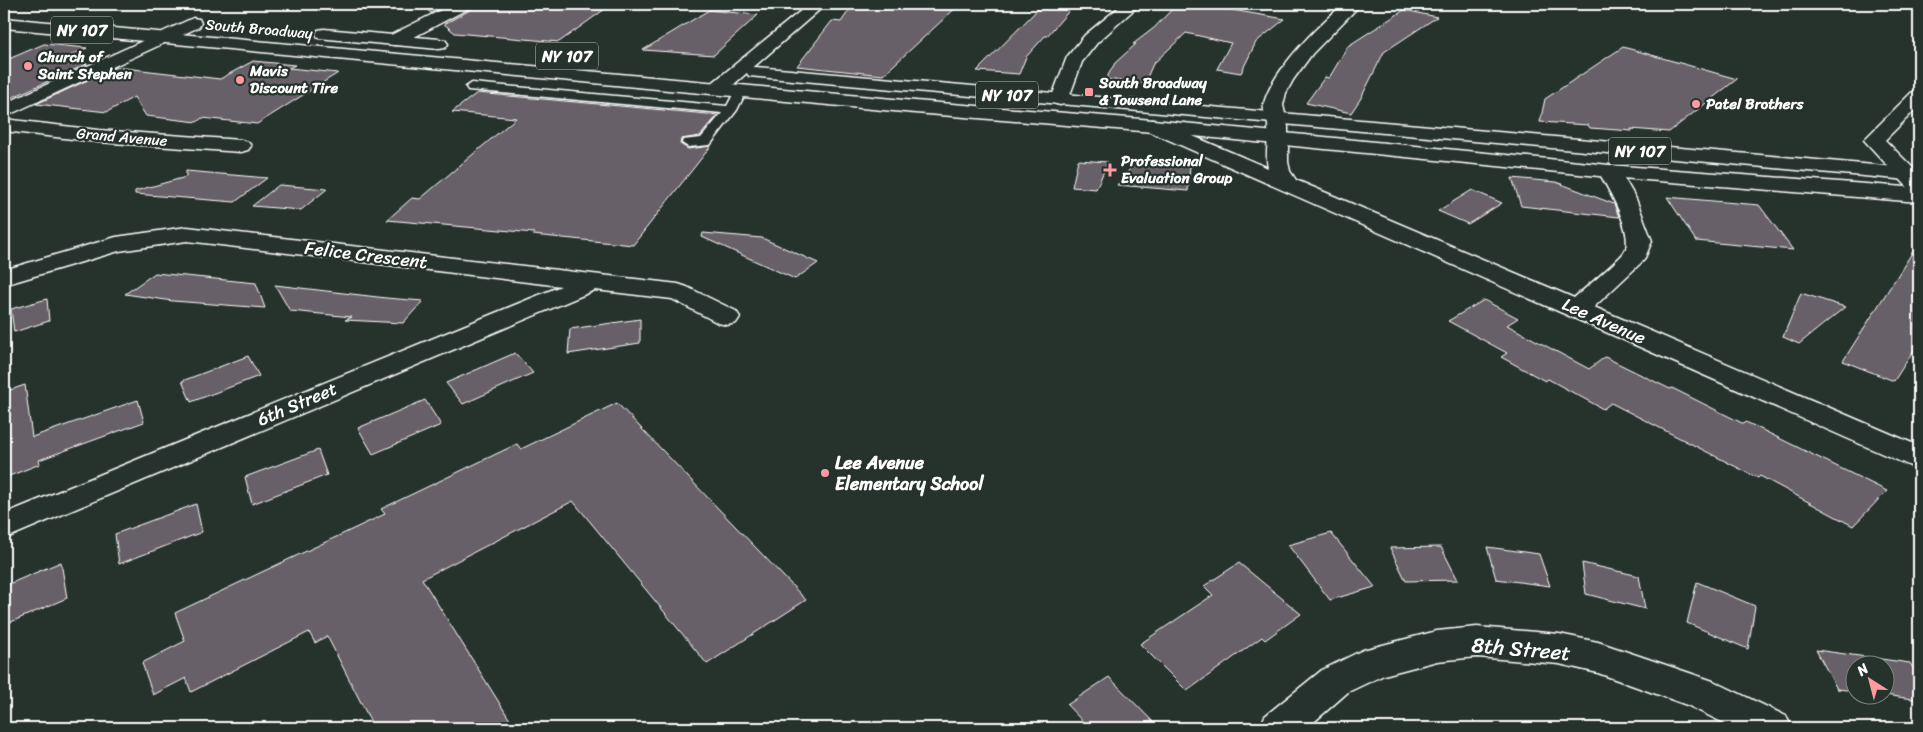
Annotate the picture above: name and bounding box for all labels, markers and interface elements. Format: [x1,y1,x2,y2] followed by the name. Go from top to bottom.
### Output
[204,11,314,47] street label: South Broadway
[51,16,113,44] road number: NY 107
[536,42,598,70] road number: NY 107
[37,44,133,87] place label: Church of Saint Stephen
[249,58,338,101] place label: Mavis Discount Tire
[22,60,34,72] marker: Church of Saint Stephen
[1098,70,1207,113] place label: South Broadway & Towsend Lane
[234,74,246,86] marker: Mavis Discount Tire
[976,82,1038,108] road number: NY 107
[1083,86,1095,98] marker: South Broadway & Towsend Lane
[1706,91,1805,117] place label: Patel Brothers
[1690,98,1702,110] marker: Patel Brothers
[75,120,169,154] street label: Grand Avenue
[1609,138,1671,164] road number: NY 107
[1121,148,1232,191] place label: Professional Evaluation Group
[1103,163,1117,177] marker: Professional Evaluation Group
[303,232,429,278] street label: Felice Crescent
[1557,288,1651,354] street label: Lee Avenue
[252,373,342,435] street label: 6th Street
[835,447,984,500] place label: Lee Avenue Elementary School
[819,467,831,479] marker: Lee Avenue Elementary School
[1470,626,1572,672] street label: 8th Street
[1846,654,1896,704] north arrow
[1851,657,1874,683] text: N

